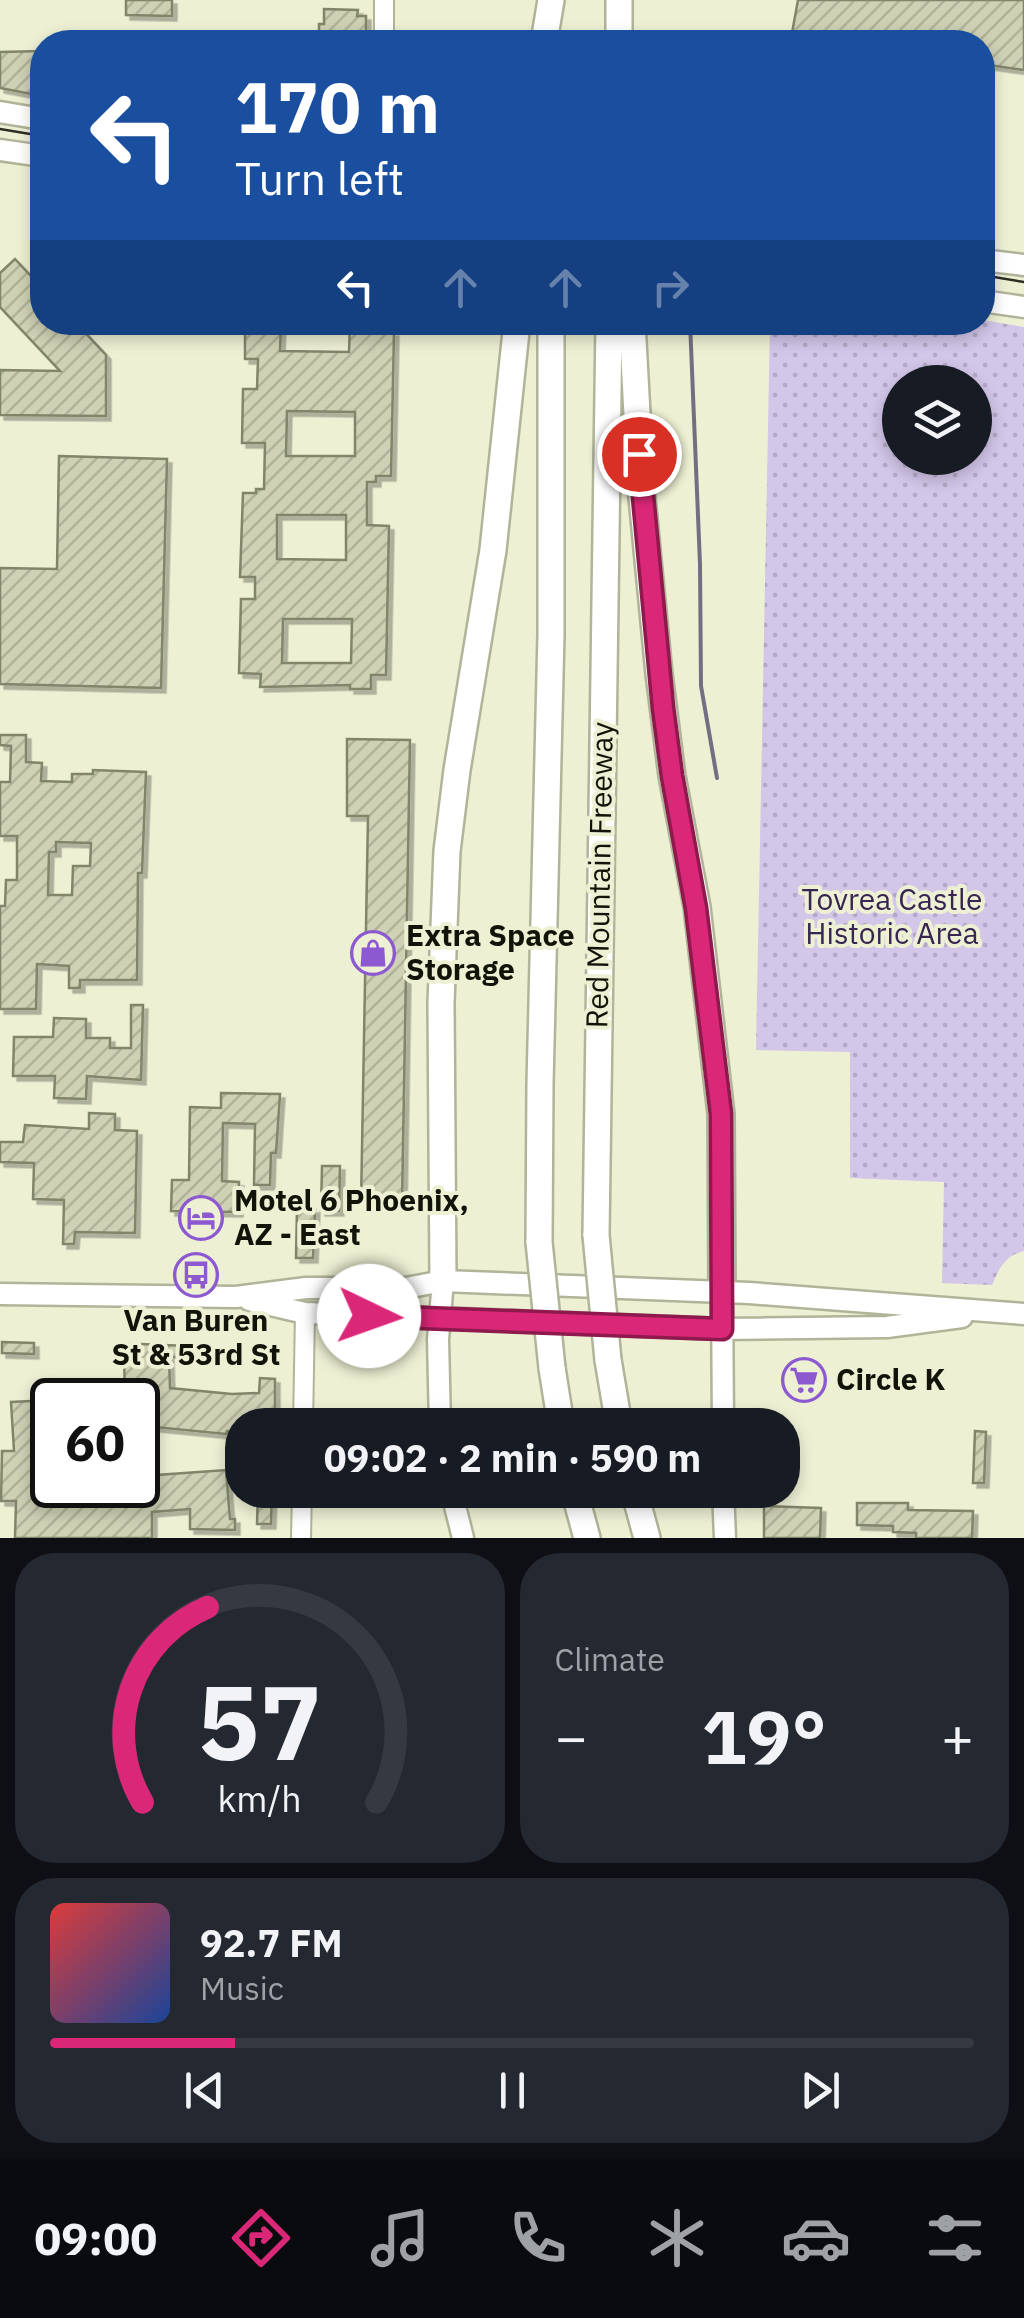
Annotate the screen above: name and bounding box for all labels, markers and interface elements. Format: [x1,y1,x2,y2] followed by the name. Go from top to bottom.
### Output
[235,61,440,152] text: 170 m
[70,70,200,200] icon: left
[235,149,404,207] text: Turn left
[328,260,383,315] icon: left
[433,260,488,315] icon: ahead
[538,260,593,315] icon: ahead
[643,260,698,315] icon: right
[882,365,992,475] map controls
[882,365,992,475] button: layers
[597,412,682,497] pin
[612,427,667,482] icon: arrive
[576,721,621,1029] street label: Red Mountain Freeway
[801,879,983,952] park label: Tovrea Castle Historic Area
[406,915,575,988] place label: Extra Space Storage
[350,930,396,976] shop icon: Extra Space Storage
[234,1180,469,1253] place label: Motel 6 Phoenix, AZ - East
[178,1195,224,1241] hotel icon: Motel 6 Phoenix, AZ - East
[173,1252,219,1298] bus stop icon: Van Buren St & 53rd St
[317,1264,421,1368] position arrow
[111,1300,281,1373] place label: Van Buren St & 53rd St
[781,1357,827,1403] supermarket icon: Circle K
[836,1359,946,1398] place label: Circle K
[30,1378,160,1508] speed limit sign: 60
[324,1433,701,1482] text: 09:02 · 2 min · 590 m
[555,1638,665,1680] text: Climate
[197,1653,322,1789] text: 57
[702,1687,827,1785] text: 19°
[555,1701,588,1772] text: −
[941,1701,974,1772] text: +
[218,1775,302,1822] text: km/h
[200,1918,343,1967] text: 92.7 FM
[200,1967,284,2009] text: Music
[177,2063,232,2118] icon: previous
[485,2063,540,2118] icon: pause
[793,2063,848,2118] icon: next
[226,2203,296,2273] icon: directions
[365,2203,435,2273] icon: music
[503,2203,573,2273] icon: phone
[642,2203,712,2273] icon: climate
[781,2203,851,2273] icon: car
[920,2203,990,2273] icon: filters
[34,2209,157,2267] text: 09:00

